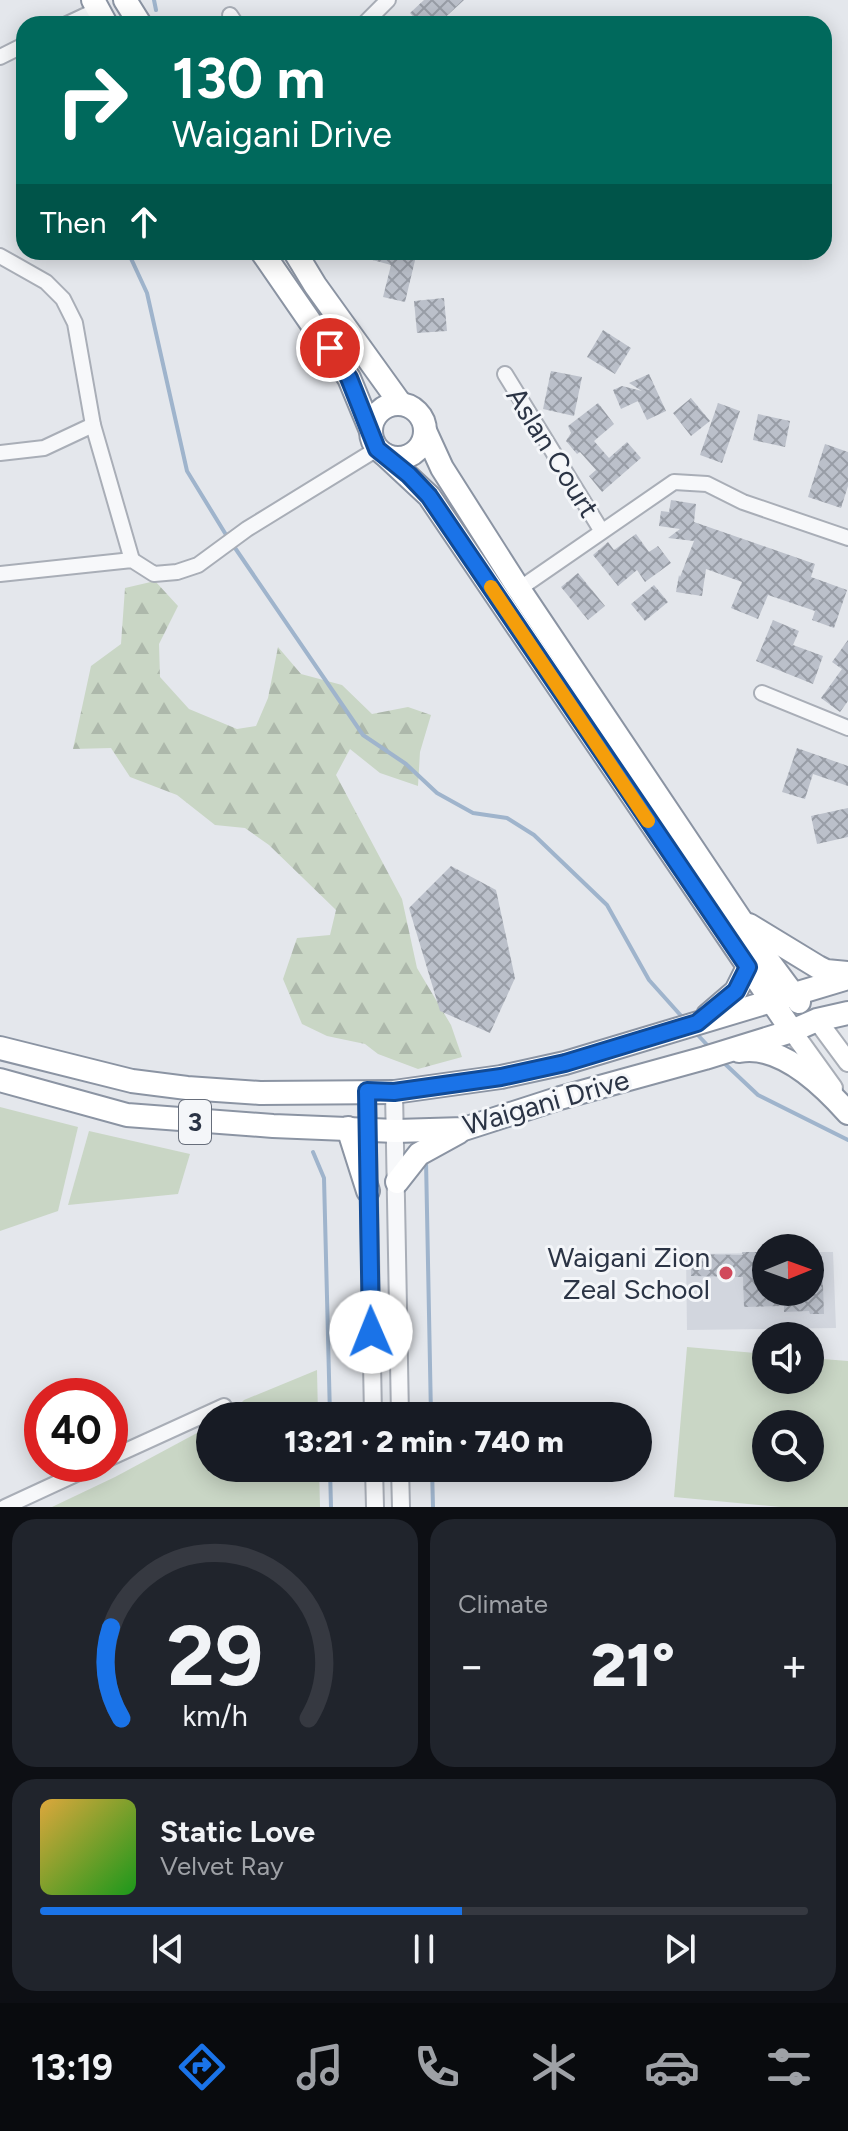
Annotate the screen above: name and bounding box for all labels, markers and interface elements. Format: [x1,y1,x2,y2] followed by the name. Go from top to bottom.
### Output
[172,45,325,112] text: 130 m
[40,48,144,152] icon: right
[172,113,392,156] text: Waigani Drive
[122,200,166,244] icon: ahead
[40,204,106,241] text: Then
[296,314,364,382] pin
[308,326,352,370] icon: arrive
[500,381,606,523] street label: Aslan Court
[459,1062,633,1142] street label: Waigani Drive
[179,1100,211,1144] road number: 3
[752,1234,824,1306] north arrow
[752,1234,824,1482] map controls
[547,1240,710,1306] place label: Waigani Zion Zeal School
[717,1264,735,1282] marker: Waigani Zion Zeal School
[329,1290,413,1374] position arrow
[752,1322,824,1394] button: sound
[24,1378,128,1482] speed limit sign: 40
[752,1410,824,1482] button: search
[284,1423,564,1460] text: 13:21 · 2 min · 740 m
[458,1588,548,1620] text: Climate
[167,1606,263,1706] text: 29
[591,1629,675,1701] text: 21°
[458,1639,485,1692] text: −
[781,1639,808,1692] text: +
[182,1699,248,1733] text: km/h
[160,1813,315,1850] text: Static Love
[160,1850,284,1882] text: Velvet Ray
[146,1927,190,1971] icon: previous
[402,1927,446,1971] icon: pause
[658,1927,702,1971] icon: next
[174,2039,230,2095] icon: directions
[292,2039,348,2095] icon: music
[409,2039,465,2095] icon: phone
[526,2039,582,2095] icon: climate
[644,2039,700,2095] icon: car
[761,2039,817,2095] icon: filters
[31,2046,113,2089] text: 13:19

